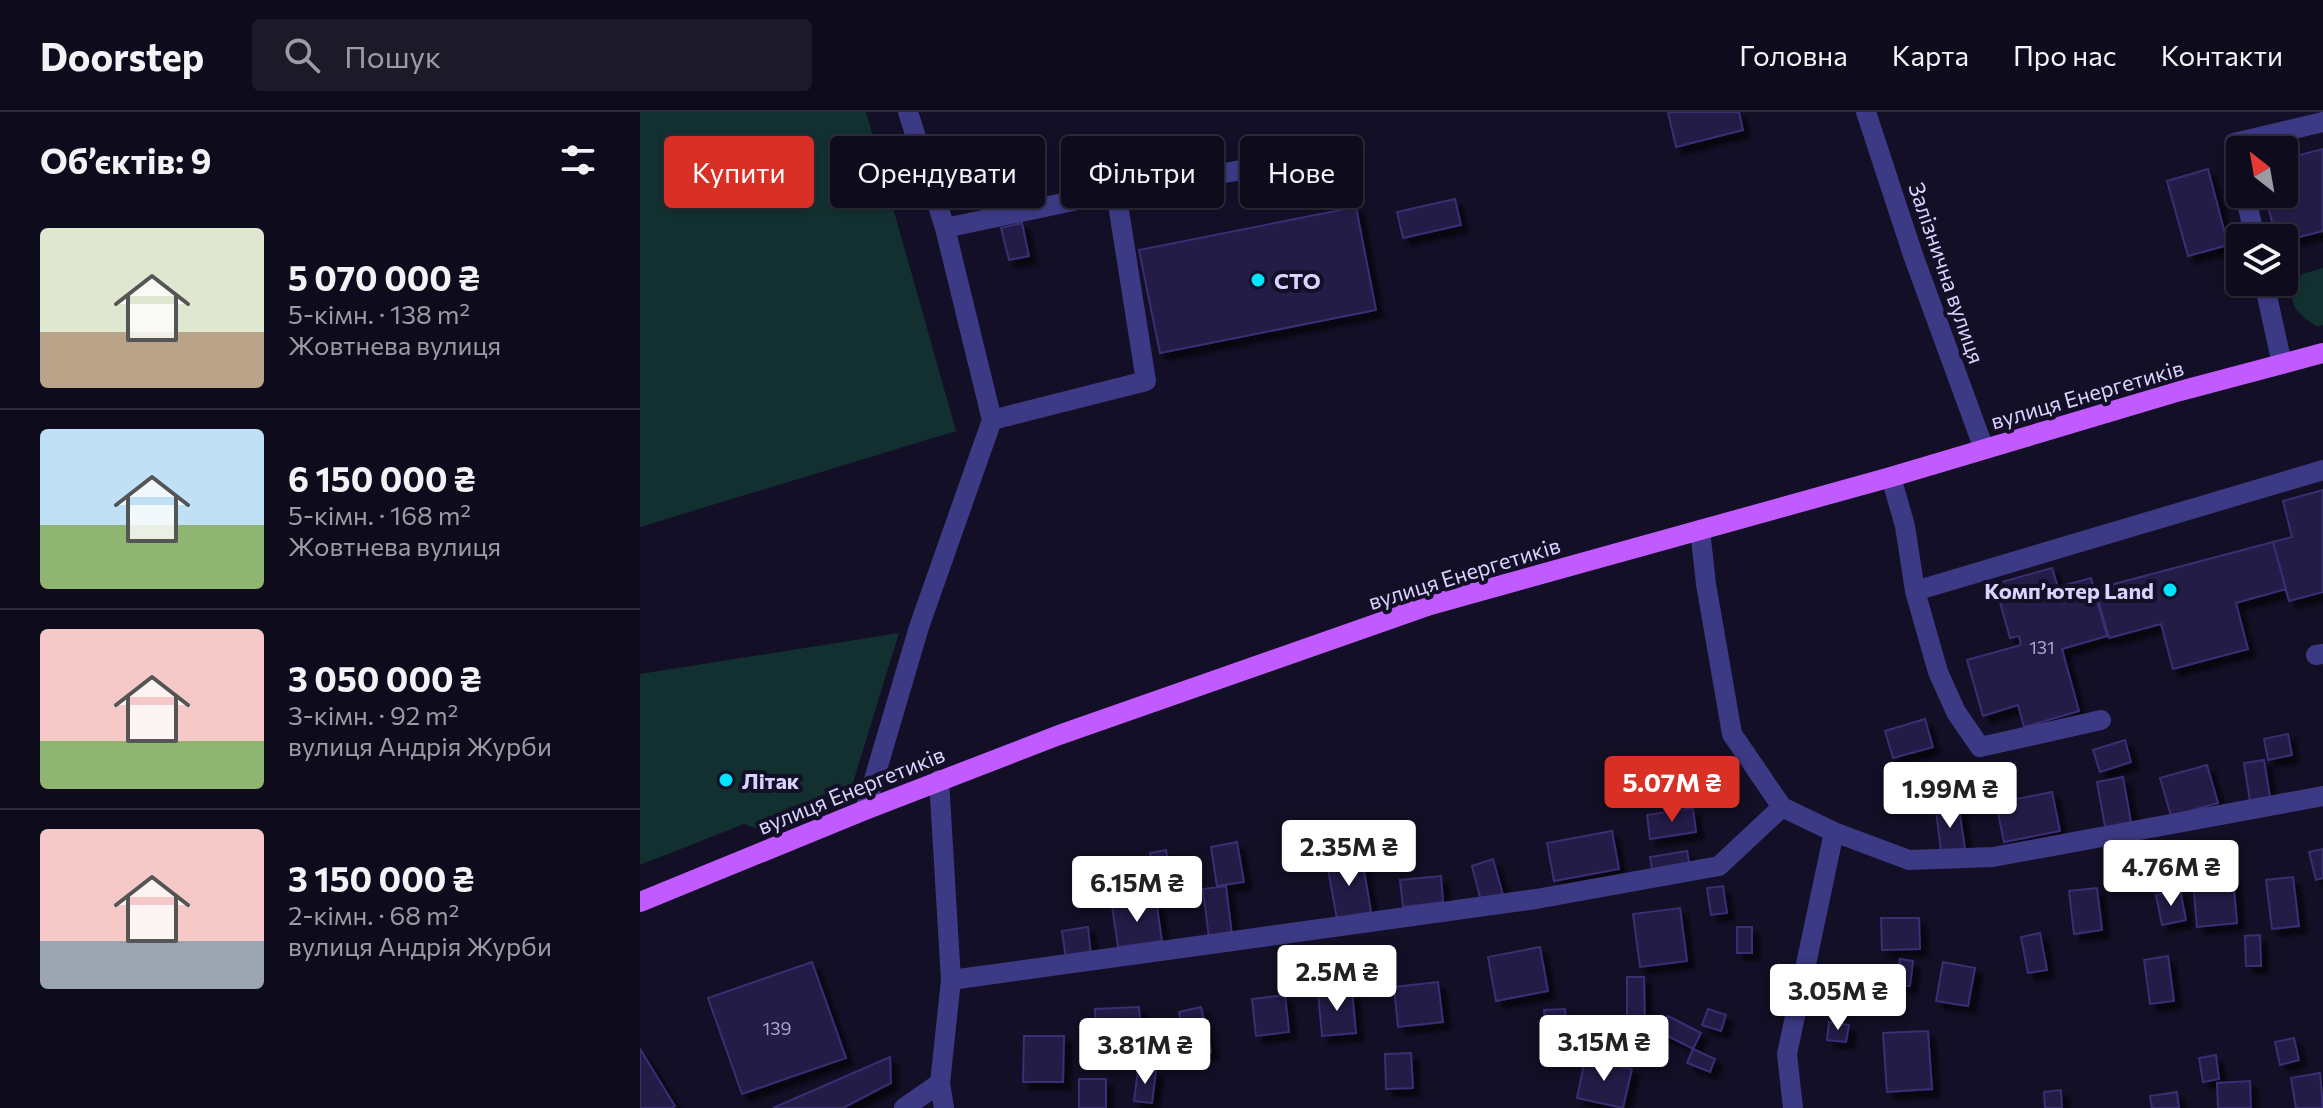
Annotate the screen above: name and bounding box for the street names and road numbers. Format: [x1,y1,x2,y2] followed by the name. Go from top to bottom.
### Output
[1903,179,1991,367] street label: Залізнична вулиця
[1987,354,2187,434] street label: вулиця Енергетиків
[1365,531,1563,615] street label: вулиця Енергетиків
[754,740,948,840] street label: вулиця Енергетиків

